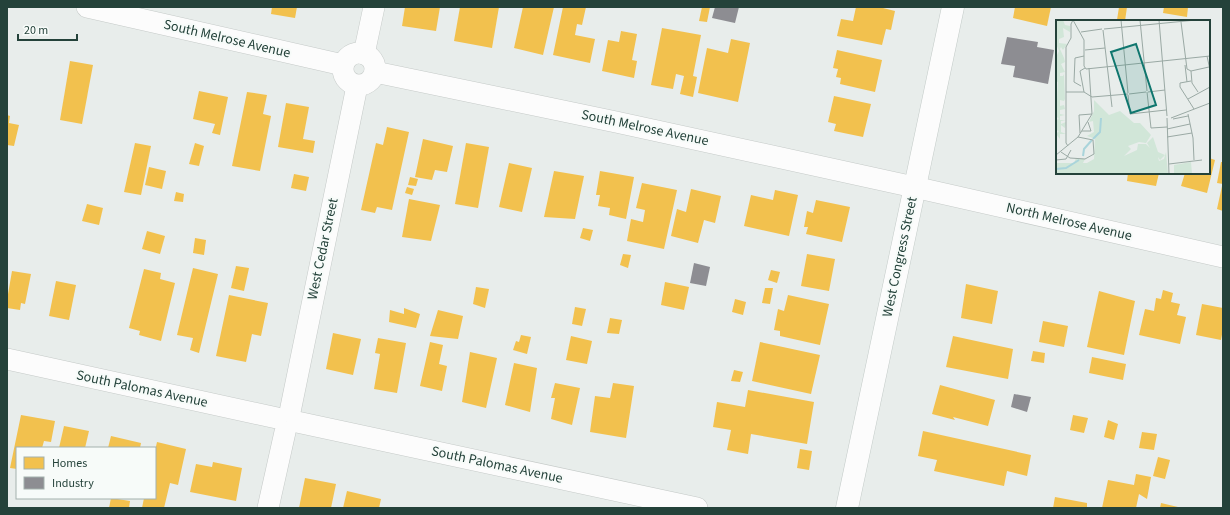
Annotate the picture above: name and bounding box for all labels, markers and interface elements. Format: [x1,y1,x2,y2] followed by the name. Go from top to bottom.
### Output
[162,15,292,63] street label: South Melrose Avenue
[18,16,77,42] scale bar
[1056,20,1210,174] inset map
[24,22,48,39] text: 20 m
[580,105,710,151] street label: South Melrose Avenue
[877,195,923,319] street label: West Congress Street
[302,196,344,302] street label: West Cedar Street
[1004,198,1134,246] street label: North Melrose Avenue
[74,365,210,413] street label: South Palomas Avenue
[429,441,565,489] street label: South Palomas Avenue
[16,447,156,499] legend
[52,455,87,472] text: Homes
[52,475,94,492] text: Industry

